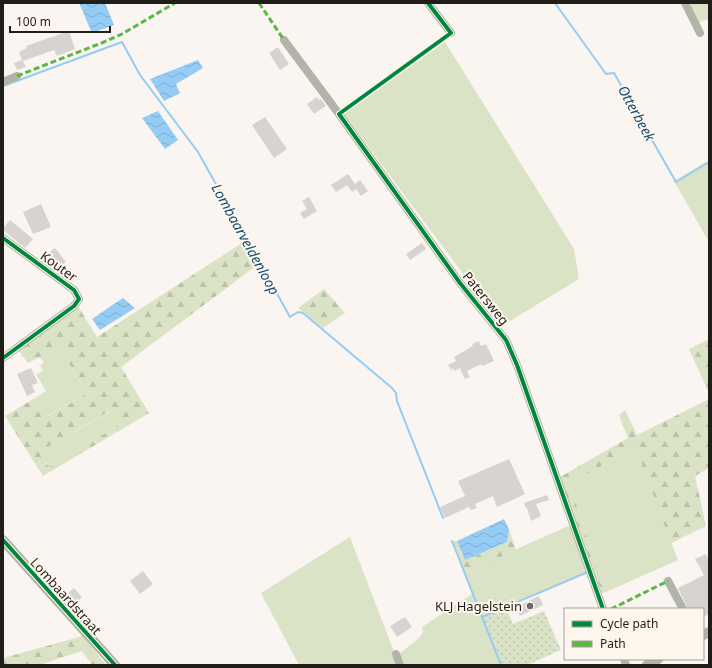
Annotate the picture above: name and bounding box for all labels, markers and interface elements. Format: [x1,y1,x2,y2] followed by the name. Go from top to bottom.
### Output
[10,8,110,34] scale bar
[16,13,51,30] text: 100 m
[614,82,661,145] water label: Otterbeek
[208,180,284,298] water label: Lombaarveldenloop
[37,247,82,286] street label: Kouter
[459,267,513,329] street label: Patersweg
[27,554,106,639] street label: Lombaardstraat
[435,597,522,615] place label: KLJ Hagelstein
[525,601,535,611] marker: KLJ Hagelstein
[564,608,704,660] legend
[600,615,658,632] text: Cycle path
[600,635,626,652] text: Path

